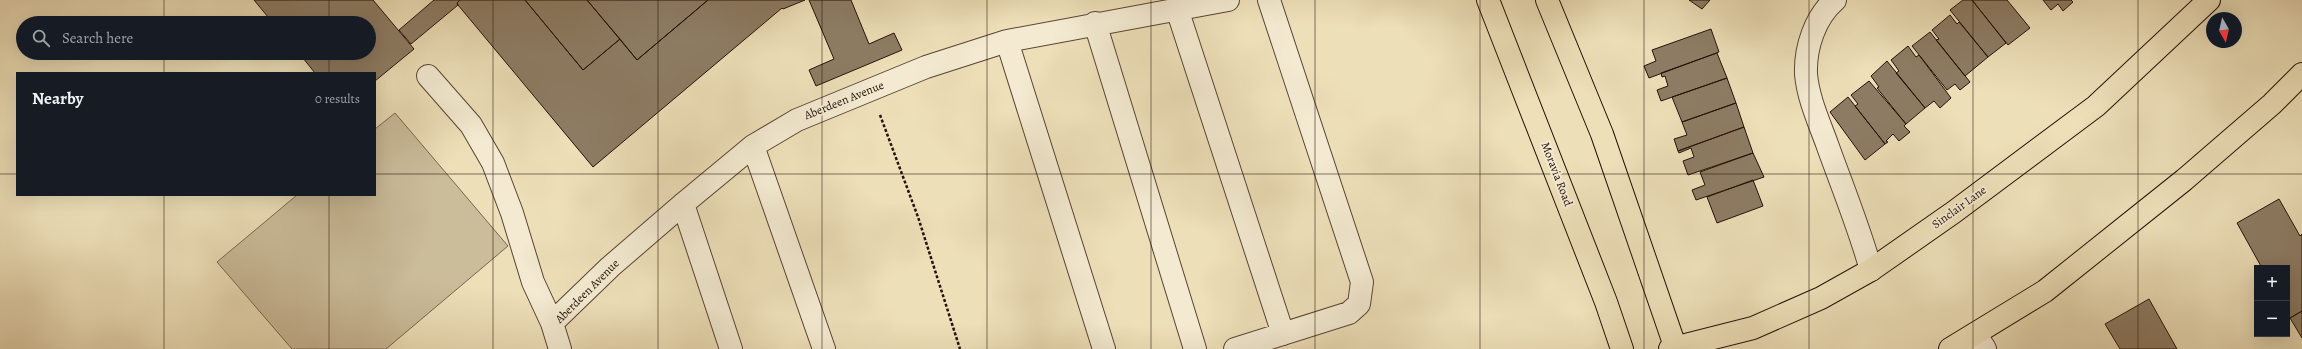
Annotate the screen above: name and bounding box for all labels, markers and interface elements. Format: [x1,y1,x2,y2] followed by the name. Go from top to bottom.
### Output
[2206,12,2242,48] north arrow
[16,16,376,60] search box
[30,27,52,49] icon: search
[62,28,133,48] text: Search here
[801,77,886,124] street label: Aberdeen Avenue
[32,87,83,110] text: Nearby
[315,90,360,107] text: 0 results
[1537,140,1577,209] street label: Moravia Road
[1928,182,1990,232] street label: Sinclair Lane
[551,255,623,327] street label: Aberdeen Avenue
[2254,265,2290,337] map controls
[2254,265,2290,301] button: +
[2254,301,2290,337] button: −

